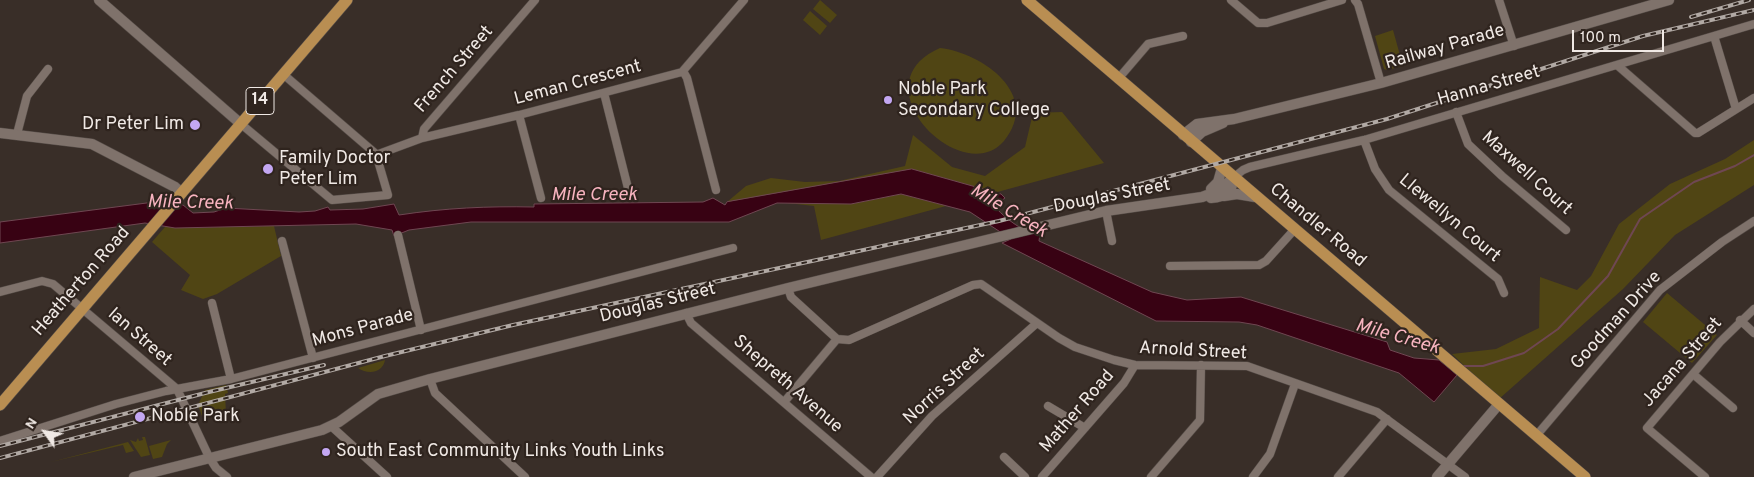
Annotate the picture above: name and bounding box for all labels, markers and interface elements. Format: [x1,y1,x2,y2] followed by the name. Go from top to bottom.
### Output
[1574,20,1666,52] scale bar
[1383,21,1507,75] street label: Railway Parade
[411,22,499,118] street label: French Street
[1580,29,1621,48] text: 100 m
[512,57,644,111] street label: Leman Crescent
[1435,62,1543,112] street label: Hanna Street
[898,79,1050,122] place label: Noble Park Secondary College
[246,88,274,114] road number: 14
[882,94,894,106] marker: Noble Park Secondary College
[82,114,184,136] place label: Dr Peter Lim
[188,118,202,132] marker: Dr Peter Lim
[1476,128,1576,220] street label: Maxwell Court
[279,148,390,190] place label: Family Doctor Peter Lim
[261,162,275,176] marker: Family Doctor Peter Lim
[1394,170,1504,268] street label: Llewellyn Court
[1052,175,1172,219] street label: Douglas Street
[1264,179,1370,273] street label: Chandler Road
[965,180,1051,244] water label: Mile Creek
[551,185,637,207] water label: Mile Creek
[147,192,233,216] water label: Mile Creek
[29,223,135,341] street label: Heatherton Road
[1567,267,1667,375] street label: Goodman Drive
[598,279,718,329] street label: Douglas Street
[102,304,176,372] street label: Ian Street
[310,305,416,353] street label: Mons Parade
[1638,314,1728,412] street label: Jacana Street
[1352,315,1442,361] water label: Mile Creek
[728,332,846,438] street label: Shepreth Avenue
[1138,338,1248,366] street label: Arnold Street
[900,344,990,430] street label: Norris Street
[1036,366,1120,458] street label: Mather Road
[151,406,240,428] place label: Noble Park
[20,407,70,457] north arrow
[133,410,147,424] marker: Noble Park
[22,415,42,433] text: N
[336,441,664,463] place label: South East Community Links Youth Links
[320,446,332,458] marker: South East Community Links Youth Links

